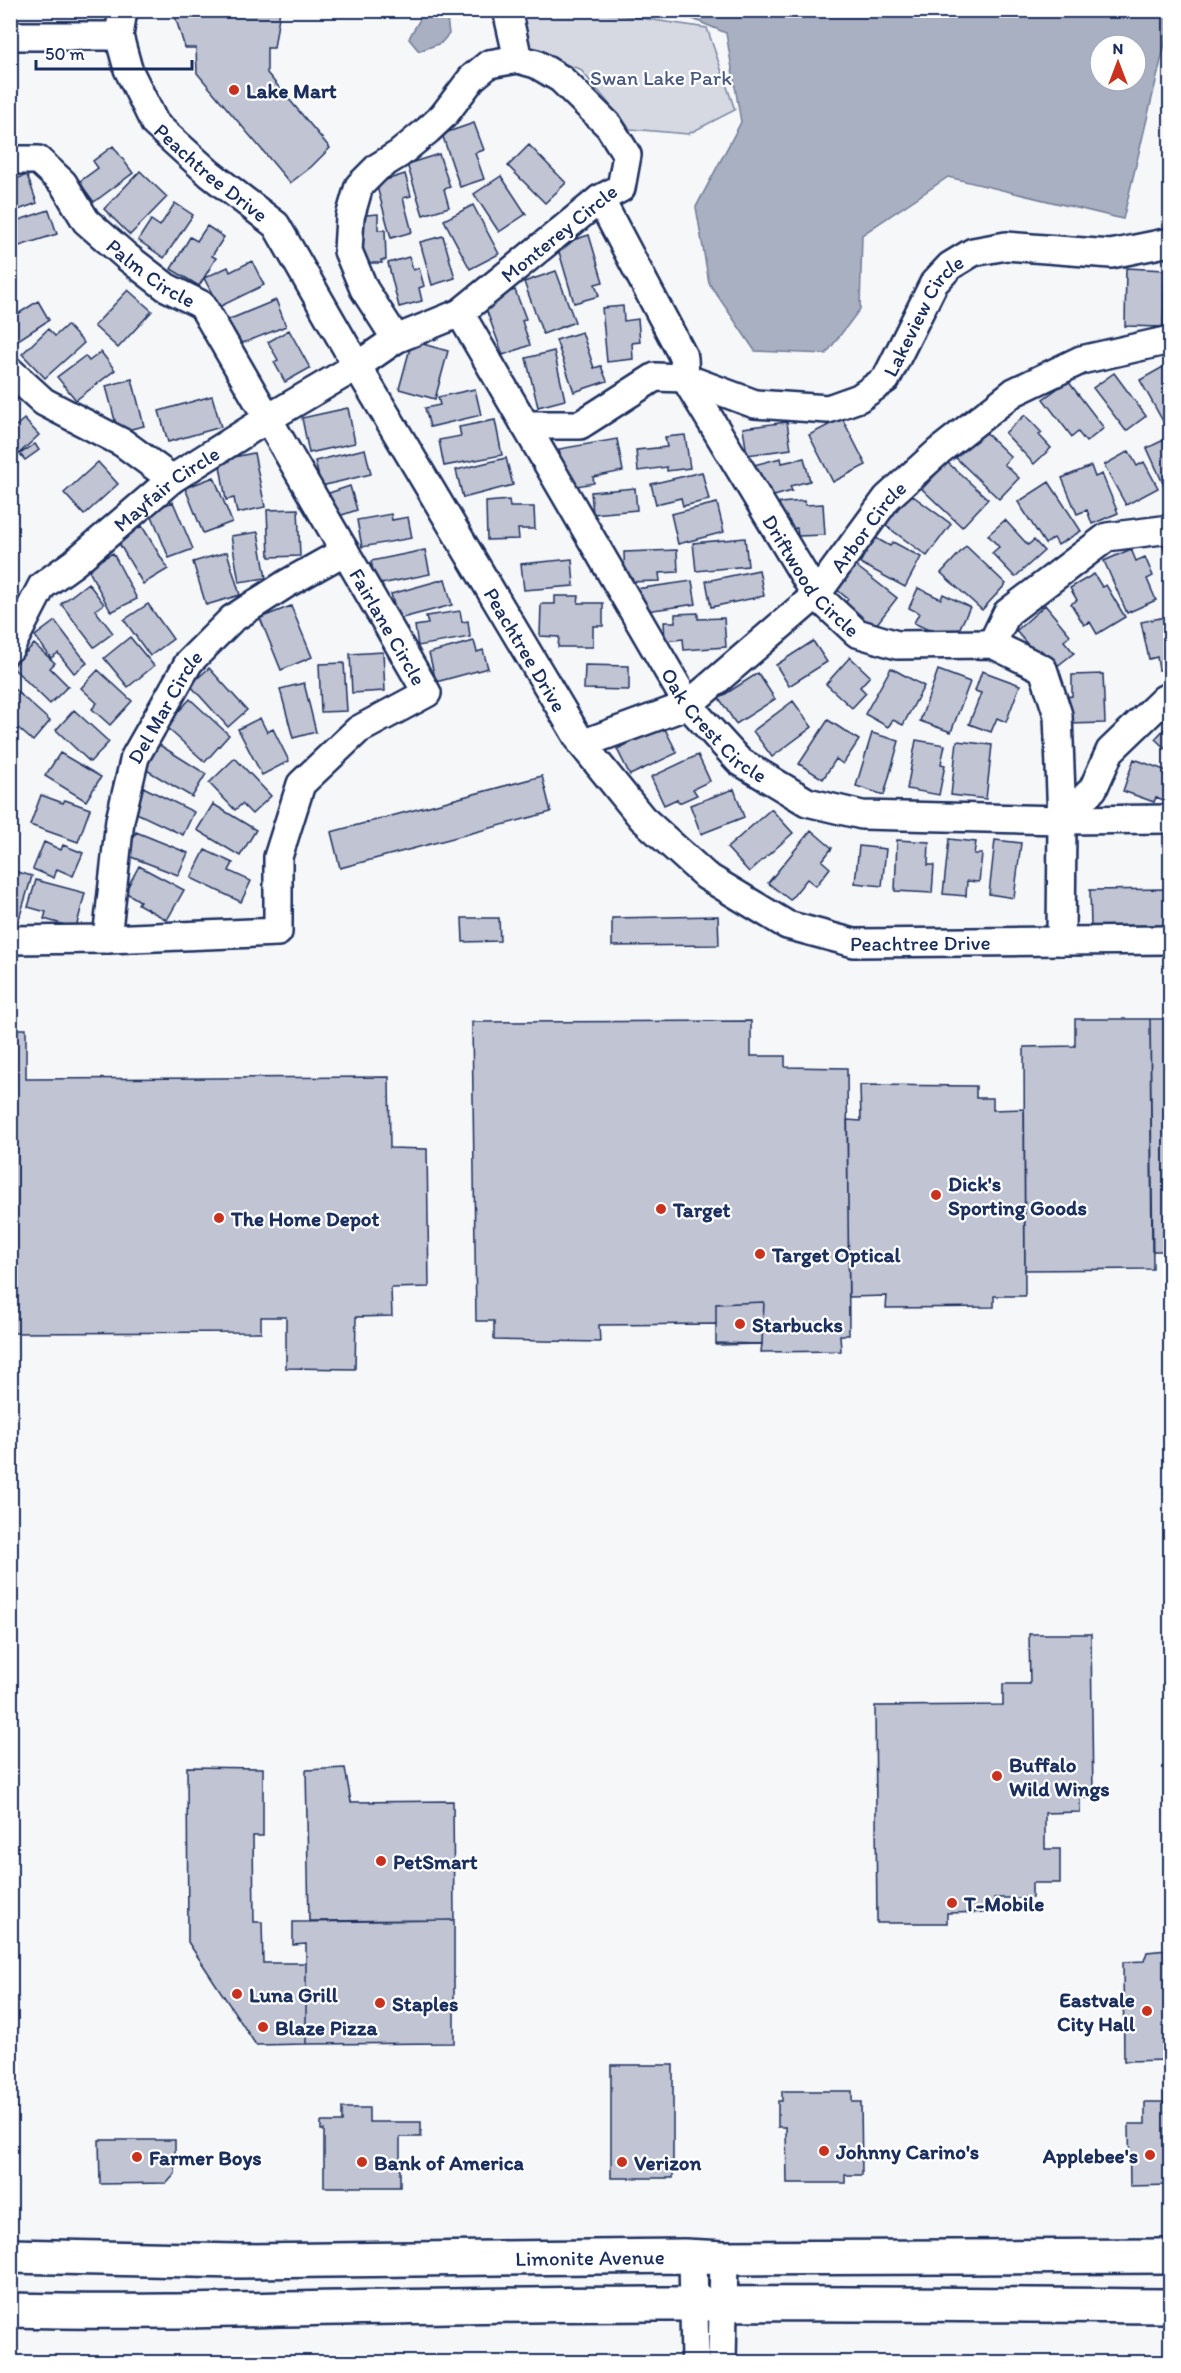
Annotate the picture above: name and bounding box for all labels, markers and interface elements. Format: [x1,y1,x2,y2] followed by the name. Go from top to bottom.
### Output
[36,33,192,71] scale bar
[1088,33,1148,93] north arrow
[1113,39,1123,58] text: N
[45,43,85,65] text: 50 m
[590,65,732,90] park label: Swan Lake Park
[246,78,337,103] place label: Lake Mart
[227,83,241,97] marker: Lake Mart
[150,117,273,227] street label: Peachtree Drive
[496,178,622,288] street label: Monterey Circle
[102,233,200,312] street label: Palm Circle
[877,248,968,381] street label: Lakeview Circle
[108,440,224,536] street label: Mayfair Circle
[825,475,911,577] street label: Arbor Circle
[758,510,865,642] street label: Driftwood Circle
[345,563,432,689] street label: Fairlane Circle
[479,583,572,716] street label: Peachtree Drive
[122,644,207,768] street label: Del Mar Circle
[656,663,772,788] street label: Oak Crest Circle
[850,929,991,956] street label: Peachtree Drive
[948,1171,1087,1221] place label: Dick's Sporting Goods
[929,1188,943,1202] marker: Dick's Sporting Goods
[672,1197,731,1223] place label: Target
[654,1202,668,1216] marker: Target
[230,1206,379,1232] place label: The Home Depot
[212,1211,226,1225] marker: The Home Depot
[771,1242,902,1268] place label: Target Optical
[753,1247,767,1261] marker: Target Optical
[752,1312,843,1337] place label: Starbucks
[733,1317,747,1331] marker: Starbucks
[1009,1752,1110,1802] place label: Buffalo Wild Wings
[990,1769,1004,1783] marker: Buffalo Wild Wings
[393,1849,478,1874] place label: PetSmart
[374,1854,388,1868] marker: PetSmart
[963,1891,1044,1916] place label: T-Mobile
[945,1896,959,1910] marker: T-Mobile
[249,1982,339,2007] place label: Luna Grill
[230,1987,244,2001] marker: Luna Grill
[1057,1987,1136,2037] place label: Eastvale City Hall
[392,1991,458,2017] place label: Staples
[373,1996,387,2010] marker: Staples
[1140,2004,1154,2018] marker: Eastvale City Hall
[275,2015,379,2040] place label: Blaze Pizza
[256,2020,270,2034] marker: Blaze Pizza
[835,2139,979,2165] place label: Johnny Carino's
[1042,2143,1138,2169] place label: Applebee's
[817,2144,831,2158] marker: Johnny Carino's
[149,2145,262,2171] place label: Farmer Boys
[1143,2148,1157,2162] marker: Applebee's
[130,2150,144,2164] marker: Farmer Boys
[374,2150,525,2175] place label: Bank of America
[634,2150,701,2175] place label: Verizon
[355,2155,369,2169] marker: Bank of America
[615,2155,629,2169] marker: Verizon
[515,2244,665,2270] street label: Limonite Avenue

